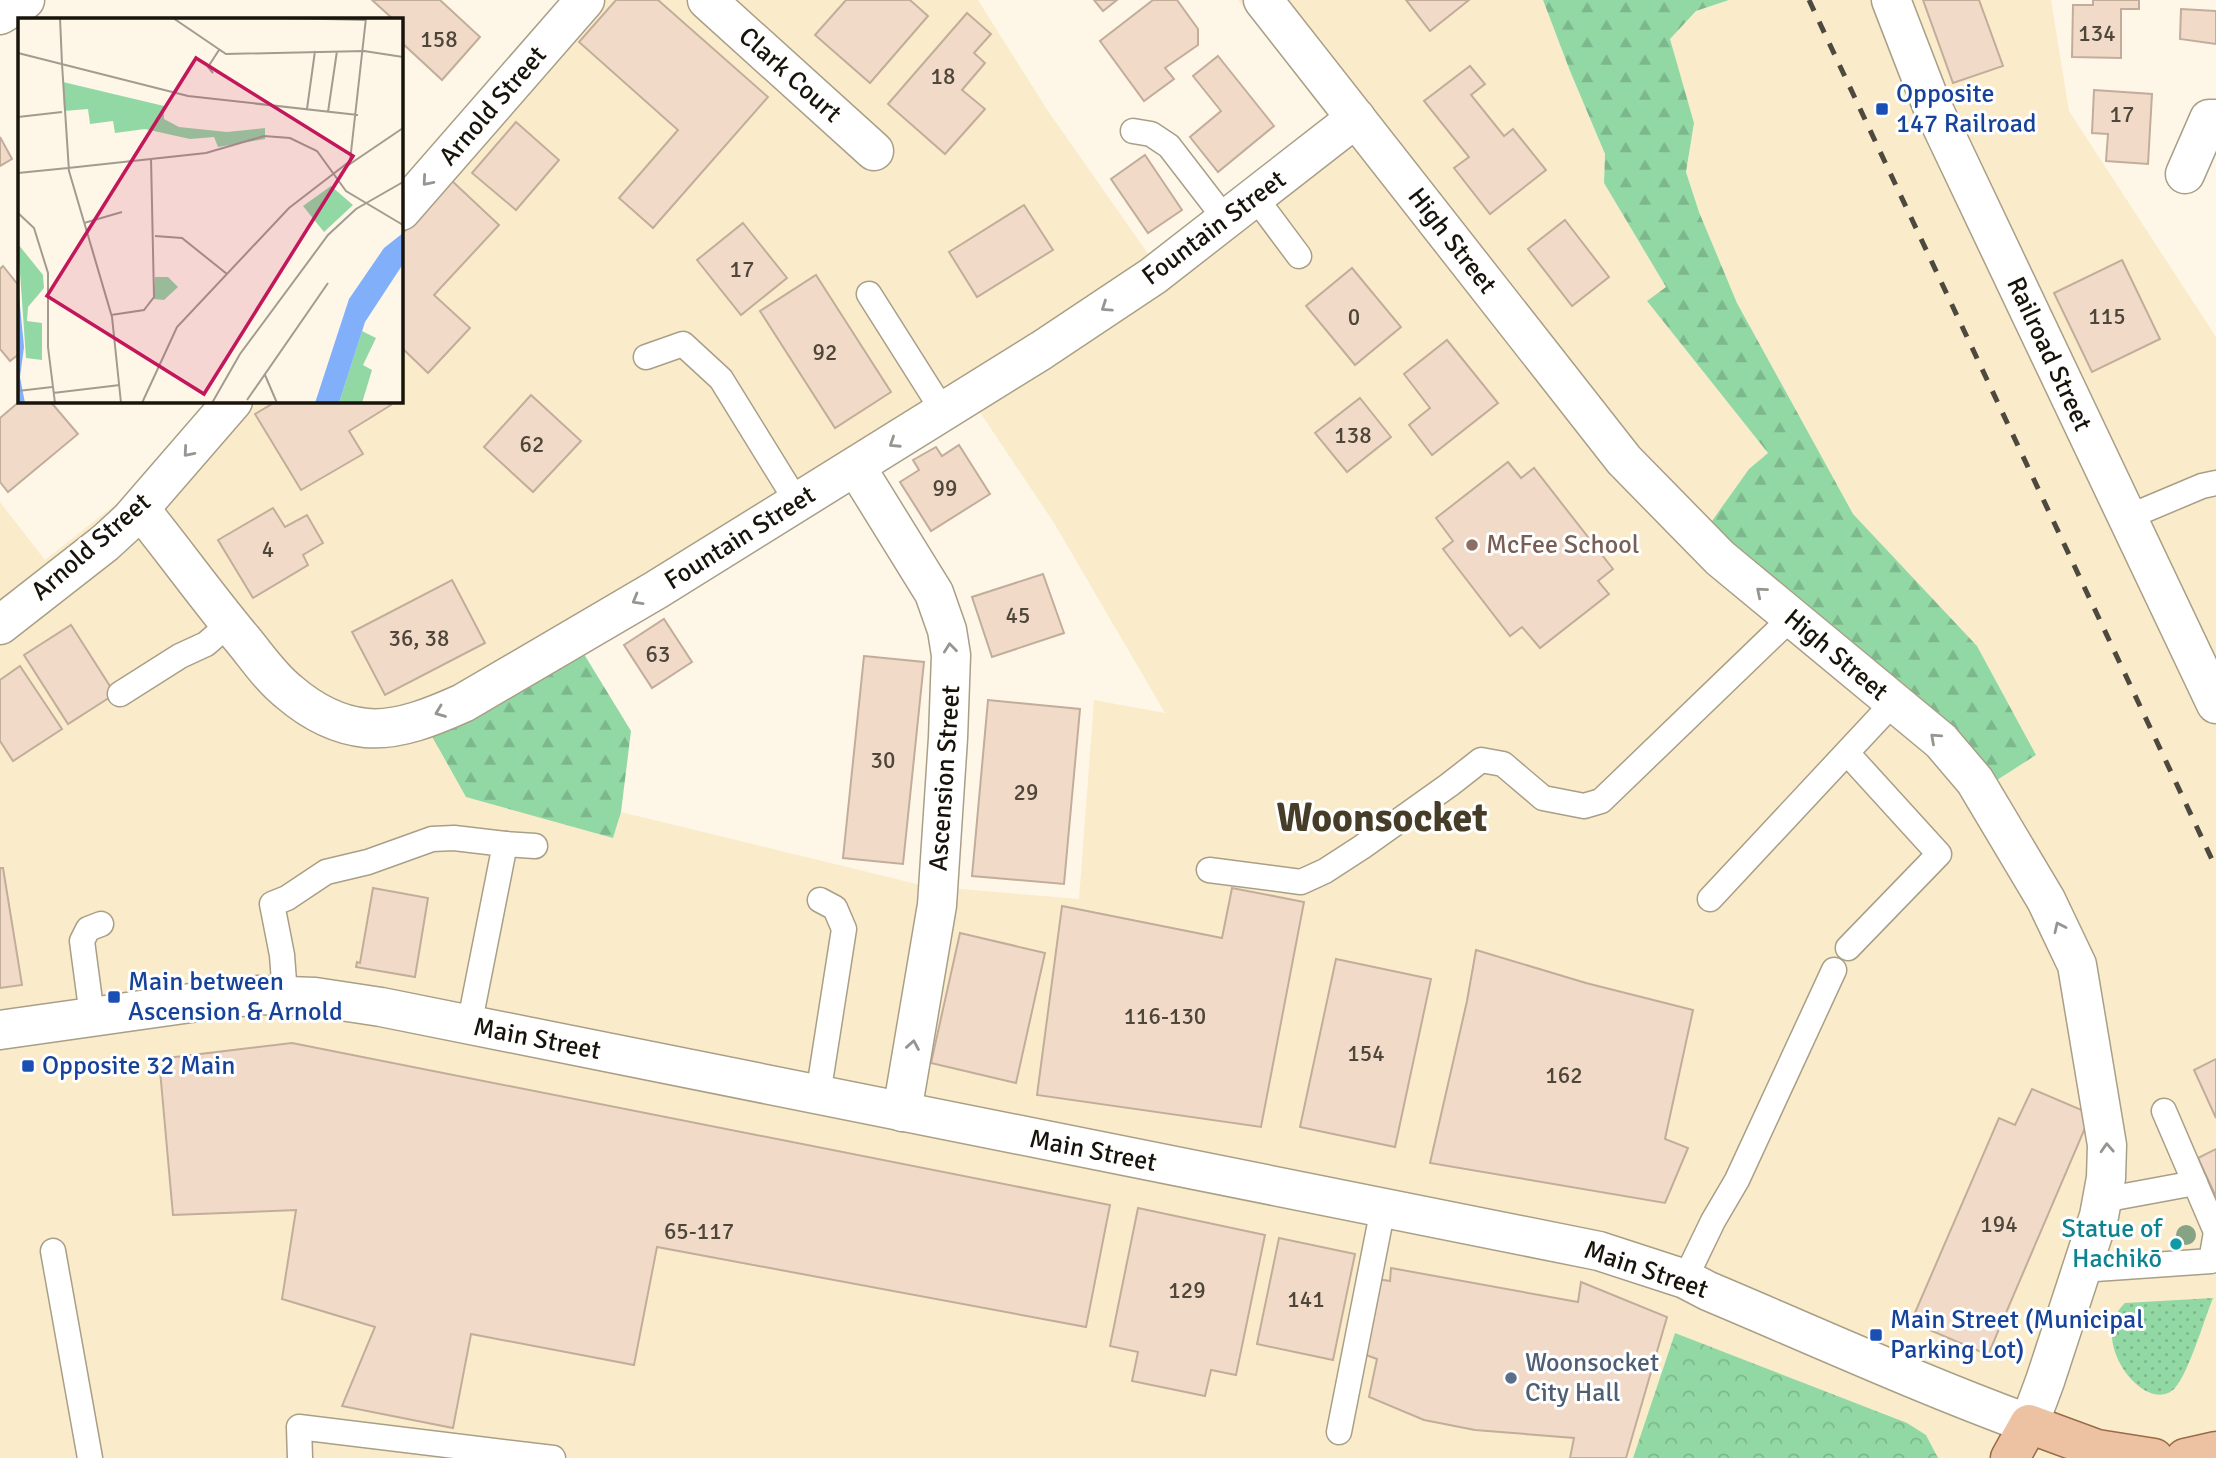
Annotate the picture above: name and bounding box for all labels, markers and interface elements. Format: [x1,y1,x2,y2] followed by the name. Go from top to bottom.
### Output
[18,18,402,402] inset map
[2078,19,2116,48] house number: 134
[732,21,848,129] street label: Clark Court
[420,25,458,54] house number: 158
[432,40,554,172] street label: Arnold Street
[931,62,955,91] house number: 18
[1896,78,2037,140] place label: Opposite 147 Railroad
[2110,100,2134,129] house number: 17
[1874,101,1890,117] marker: Opposite 147 Railroad
[1136,164,1292,292] street label: Fountain Street
[423,173,435,186] one-way arrow
[1401,182,1503,300] street label: High Street
[730,255,754,284] house number: 17
[1999,272,2099,436] street label: Railroad Street
[1101,299,1114,311] one-way arrow
[2088,302,2126,331] house number: 115
[1348,303,1360,332] house number: 0
[813,338,837,367] house number: 92
[1334,421,1372,450] house number: 138
[520,430,544,459] house number: 62
[888,434,901,447] one-way arrow
[184,444,196,457] one-way arrow
[933,474,957,503] house number: 99
[659,479,821,597] street label: Fountain Street
[25,486,157,608] street label: Arnold Street
[1486,529,1639,561] place label: McFee School
[262,535,274,564] house number: 4
[1464,537,1480,553] marker: McFee School
[1756,588,1769,600] one-way arrow
[632,592,645,605] one-way arrow
[1006,601,1030,630] house number: 45
[1777,602,1895,708] street label: High Street
[389,624,449,653] house number: 36, 38
[646,640,670,669] house number: 63
[942,643,957,654] one-way arrow
[923,684,967,872] street label: Ascension Street
[434,704,446,718] one-way arrow
[1930,734,1943,746] one-way arrow
[871,746,895,775] house number: 30
[1014,778,1038,807] house number: 29
[1277,793,1487,843] district label: Woonsocket
[2053,922,2067,934] one-way arrow
[128,966,343,1028] place label: Main between Ascension & Arnold
[106,989,122,1005] marker: Main between Ascension & Arnold
[1124,1002,1206,1031] house number: 116-130
[471,1011,603,1067] street label: Main Street
[905,1039,920,1051] one-way arrow
[1347,1039,1385,1068] house number: 154
[42,1050,235,1082] place label: Opposite 32 Main
[20,1058,36,1074] marker: Opposite 32 Main
[1545,1061,1583,1090] house number: 162
[1027,1123,1159,1179] street label: Main Street
[2100,1142,2115,1153] one-way arrow
[1980,1210,2018,1239] house number: 194
[2062,1213,2163,1275] place label: Statue of Hachikō
[664,1217,734,1246] house number: 65-117
[1580,1234,1712,1306] street label: Main Street
[2168,1236,2184,1252] marker: Statue of Hachikō
[1168,1276,1206,1305] house number: 129
[1287,1285,1325,1314] house number: 141
[1890,1304,2144,1366] place label: Main Street (Municipal Parking Lot)
[1868,1327,1884,1343] marker: Main Street (Municipal Parking Lot)
[1525,1347,1659,1409] place label: Woonsocket City Hall
[1503,1370,1519,1386] marker: Woonsocket City Hall

